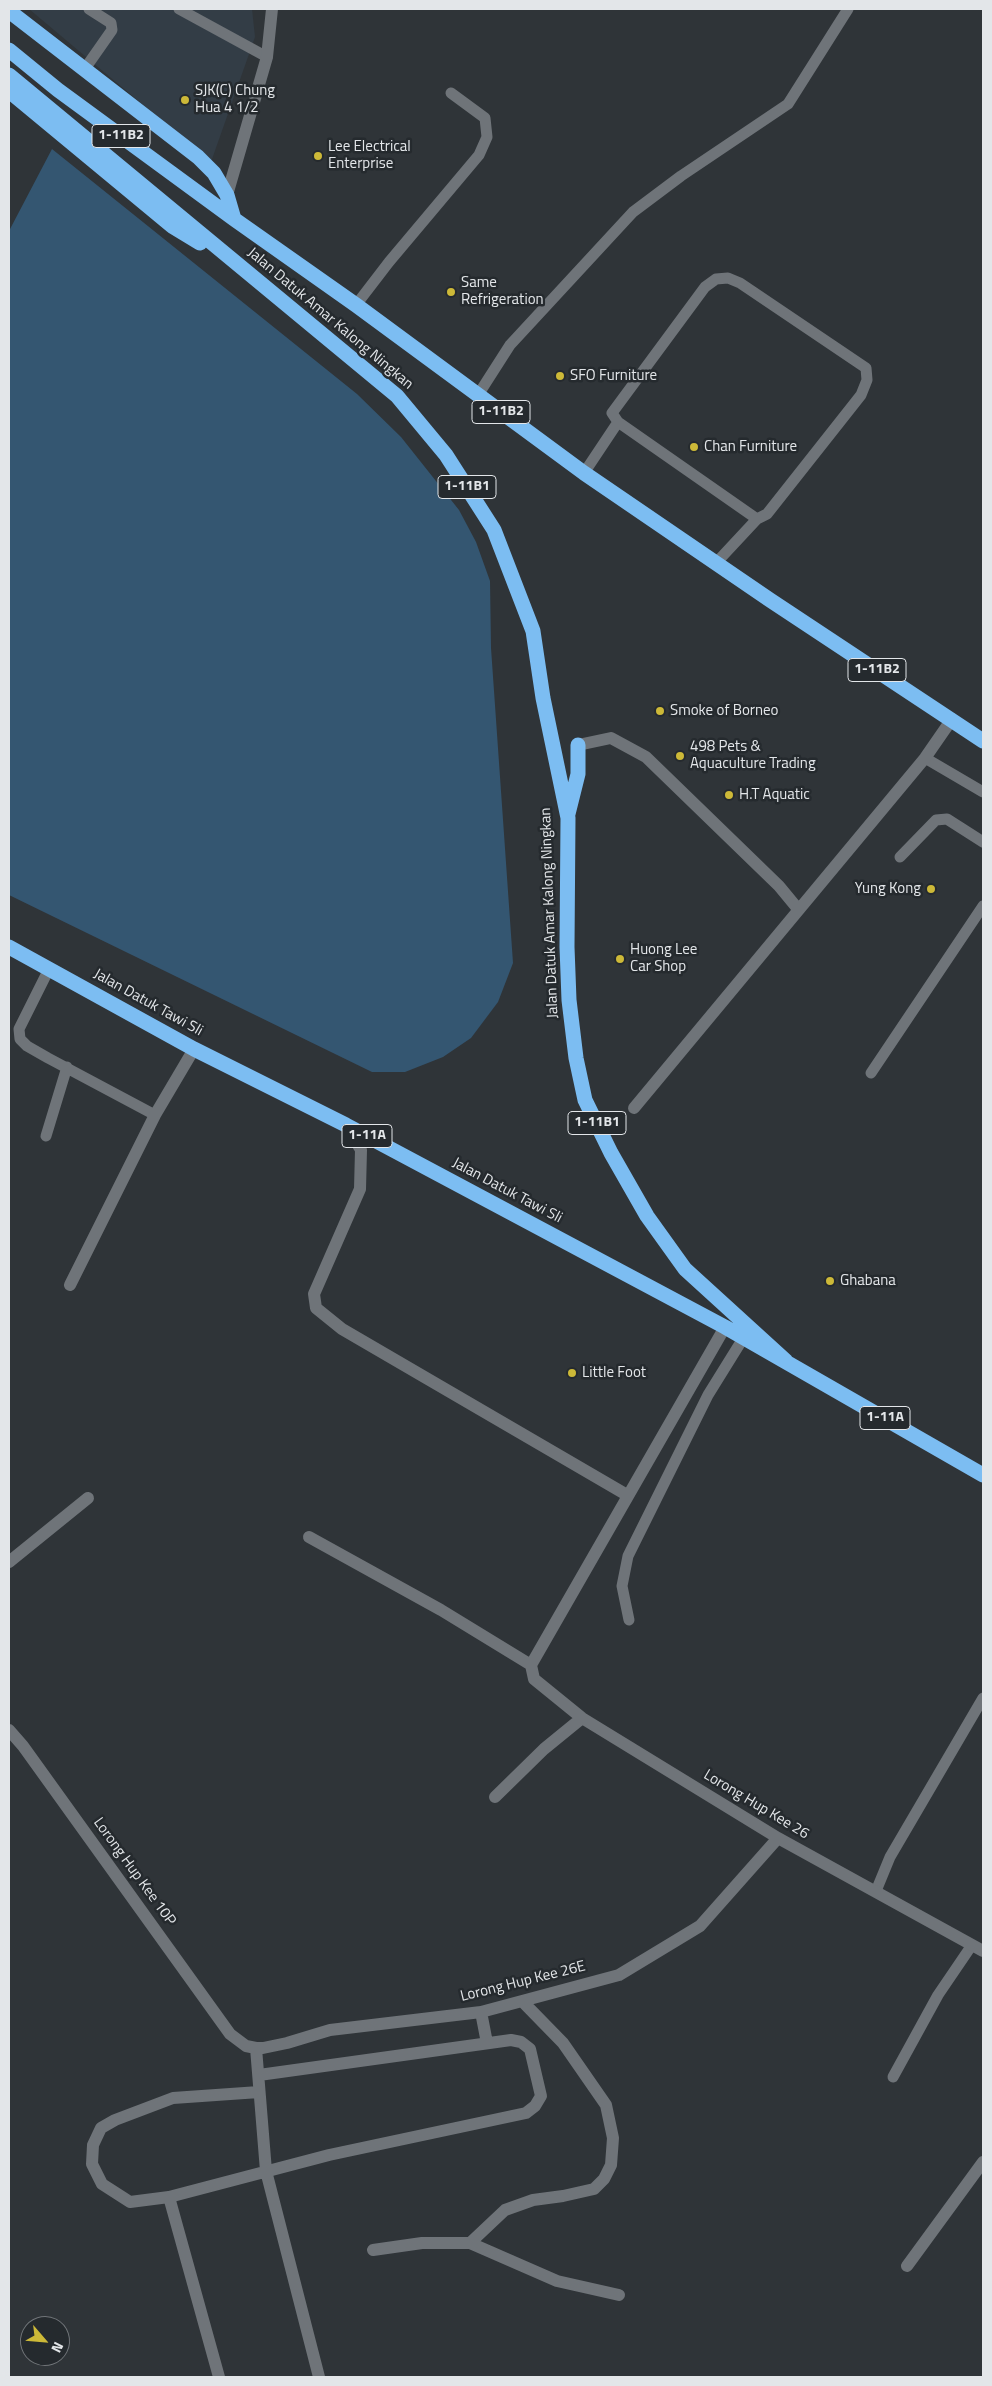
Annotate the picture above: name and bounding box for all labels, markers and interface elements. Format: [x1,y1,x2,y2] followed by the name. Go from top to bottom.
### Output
[195,82,275,117] place label: SJK(C) Chung Hua 4 1/2
[179,94,191,106] marker: SJK(C) Chung Hua 4 1/2
[92,124,150,148] road number: 1-11B2
[328,138,411,173] place label: Lee Electrical Enterprise
[312,150,324,162] marker: Lee Electrical Enterprise
[243,244,417,394] street label: Jalan Datuk Amar Kalong Ningkan
[461,274,544,309] place label: Same Refrigeration
[445,286,457,298] marker: Same Refrigeration
[570,367,657,385] place label: SFO Furniture
[554,370,566,382] marker: SFO Furniture
[472,401,530,424] road number: 1-11B2
[704,438,797,456] place label: Chan Furniture
[688,441,700,453] marker: Chan Furniture
[438,476,496,498] road number: 1-11B1
[848,658,906,682] road number: 1-11B2
[670,702,779,720] place label: Smoke of Borneo
[654,705,666,717] marker: Smoke of Borneo
[690,738,816,773] place label: 498 Pets & Aquaculture Trading
[674,750,686,762] marker: 498 Pets & Aquaculture Trading
[739,786,810,804] place label: H.T Aquatic
[723,789,735,801] marker: H.T Aquatic
[537,807,563,1019] street label: Jalan Datuk Amar Kalong Ningkan
[855,880,921,898] place label: Yung Kong
[925,883,937,895] marker: Yung Kong
[630,941,697,976] place label: Huong Lee Car Shop
[614,953,626,965] marker: Huong Lee Car Shop
[90,966,206,1040] street label: Jalan Datuk Tawi Sli
[568,1112,626,1134] road number: 1-11B1
[342,1124,392,1148] road number: 1-11A
[449,1154,565,1228] street label: Jalan Datuk Tawi Sli
[840,1272,896,1290] place label: Ghabana
[824,1275,836,1287] marker: Ghabana
[582,1364,646,1382] place label: Little Foot
[566,1367,578,1379] marker: Little Foot
[860,1406,910,1430] road number: 1-11A
[700,1766,812,1844] street label: Lorong Hup Kee 26
[89,1815,179,1929] street label: Lorong Hup Kee 10P
[459,1958,587,2006] street label: Lorong Hup Kee 26E
[20,2316,70,2366] north arrow
[46,2338,69,2357] text: N

